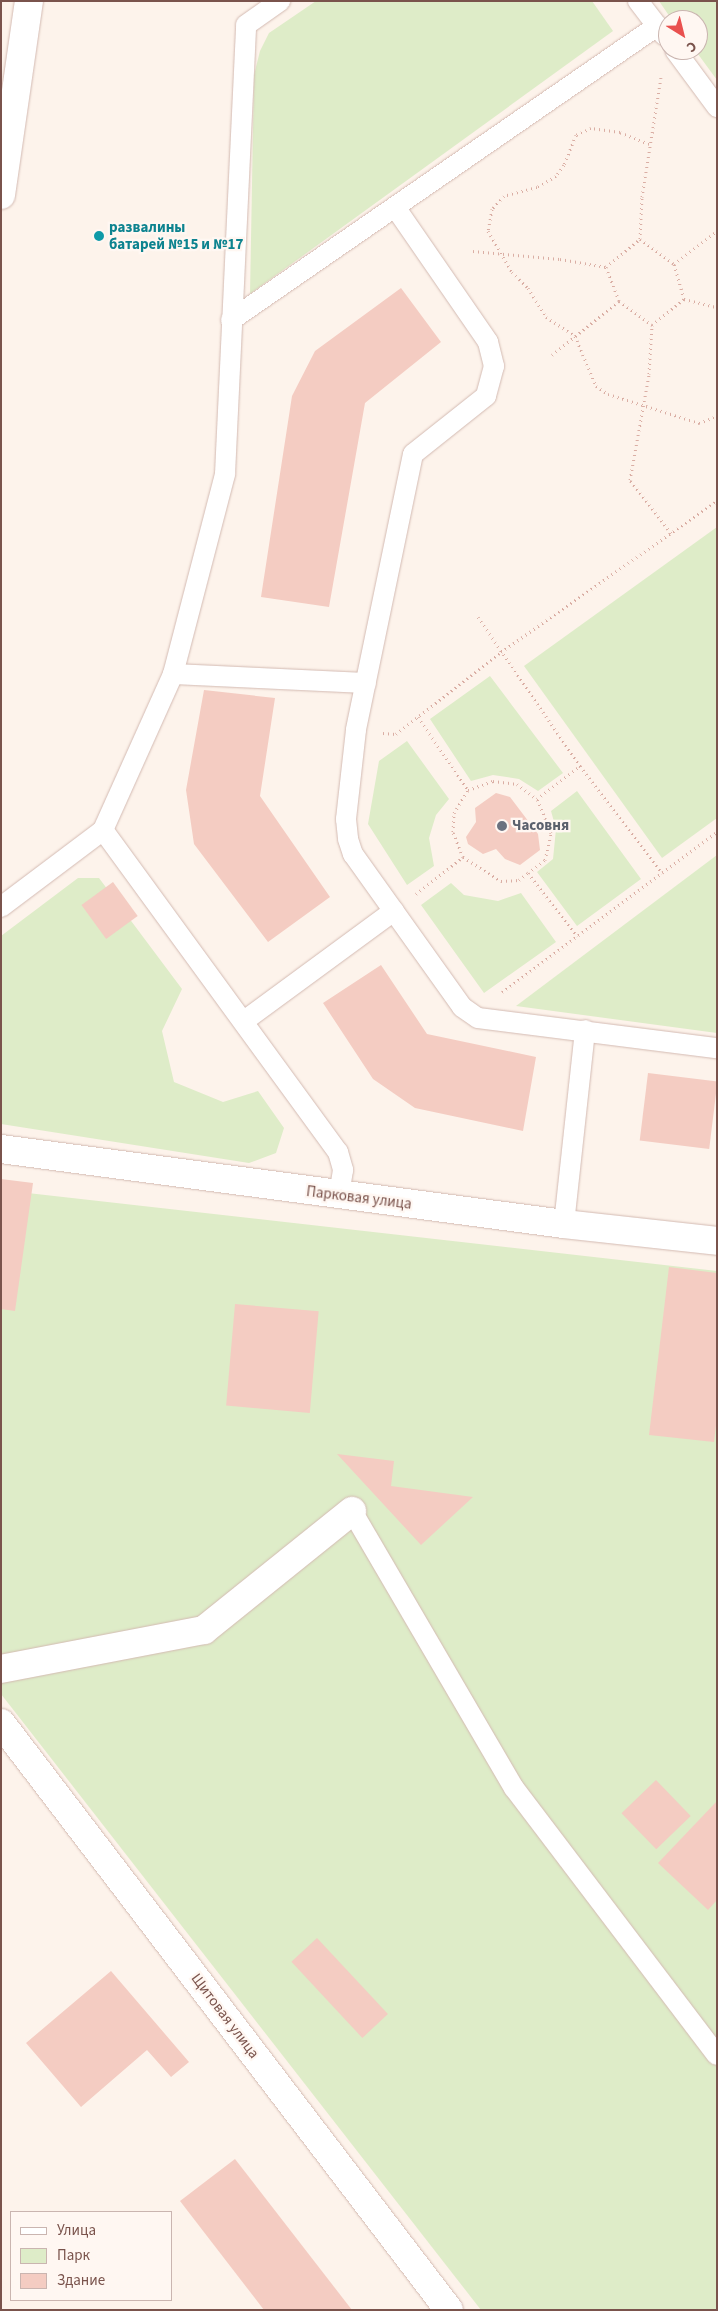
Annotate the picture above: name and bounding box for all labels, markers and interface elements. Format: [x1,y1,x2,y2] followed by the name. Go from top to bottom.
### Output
[658,10,708,60] north arrow
[682,36,700,57] text: С
[109,218,243,253] place label: развалины батарей №15 и №17
[93,230,105,242] marker: развалины батарей №15 и №17
[512,817,569,835] place label: Часовня
[496,820,508,832] marker: Часовня
[305,1183,413,1213] street label: Парковая улица
[187,1970,263,2062] street label: Щитовая улица
[10,2211,172,2301] legend
[57,2220,96,2241] text: Улица
[57,2245,90,2266] text: Парк
[57,2270,105,2291] text: Здание

